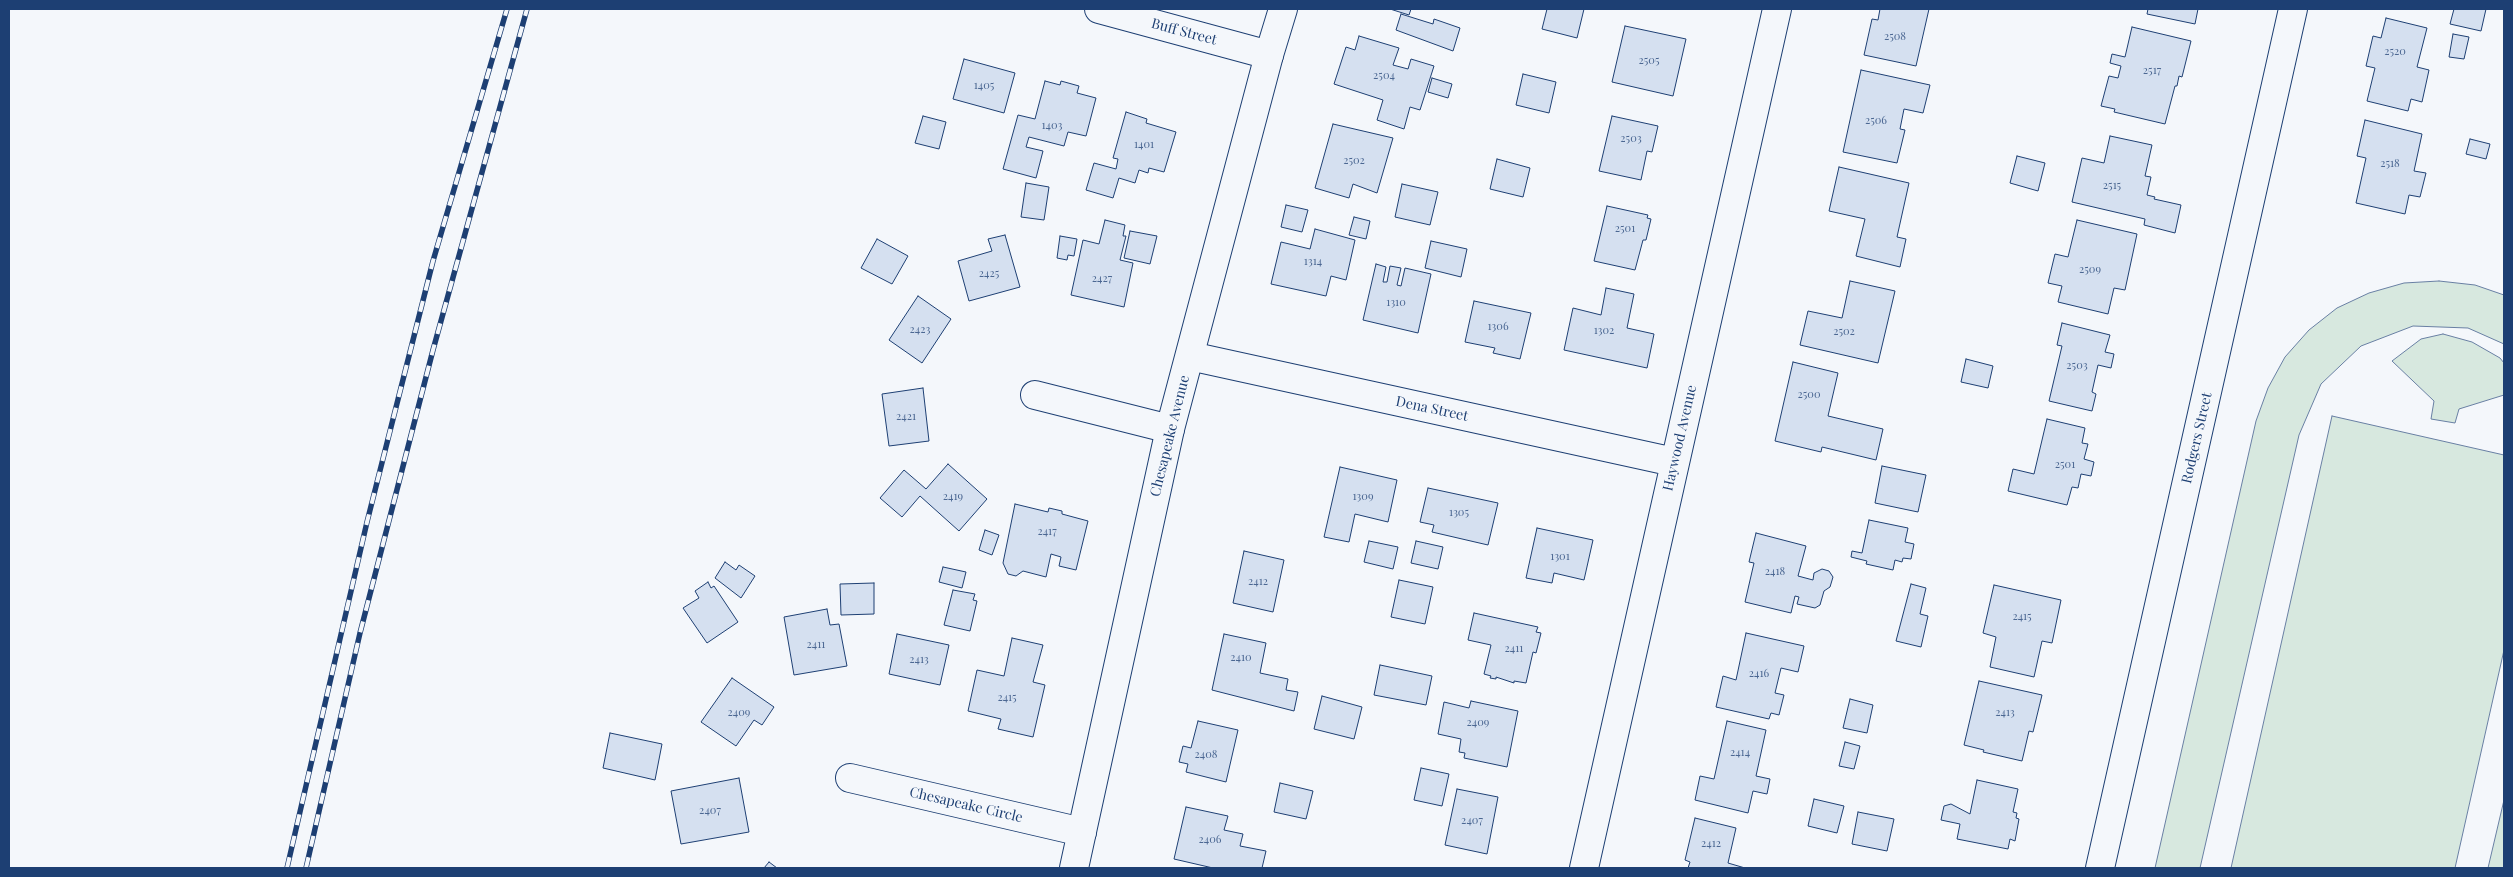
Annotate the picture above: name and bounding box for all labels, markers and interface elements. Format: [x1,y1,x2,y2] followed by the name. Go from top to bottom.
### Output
[1149,15,1219,49] street label: Buff Street
[1884,30,1906,44] house number: 2508
[2384,45,2406,59] house number: 2520
[1639,54,1659,68] house number: 2505
[2143,64,2161,78] house number: 2517
[1373,69,1395,83] house number: 2504
[974,79,994,93] house number: 1405
[1865,114,1887,128] house number: 2506
[1041,119,1063,133] house number: 1403
[1620,132,1642,146] house number: 2503
[1134,138,1154,152] house number: 1401
[1343,154,1365,168] house number: 2502
[2380,157,2400,171] house number: 2518
[2103,179,2121,193] house number: 2515
[1615,222,1635,236] house number: 2501
[1304,255,1322,269] house number: 1314
[2079,263,2101,277] house number: 2509
[979,267,999,281] house number: 2425
[1092,272,1112,286] house number: 2427
[1386,296,1406,310] house number: 1310
[1487,320,1509,334] house number: 1306
[910,323,930,337] house number: 2423
[1594,324,1614,338] house number: 1302
[1833,325,1855,339] house number: 2502
[2066,359,2088,373] house number: 2503
[1147,374,1193,498] street label: Chesapeake Avenue
[1660,383,1700,493] street label: Haywood Avenue
[1797,388,1821,402] house number: 2500
[2178,391,2216,485] street label: Rodgers Street
[1394,393,1470,425] street label: Dena Street
[896,410,916,424] house number: 2421
[2055,458,2075,472] house number: 2501
[943,490,963,504] house number: 2419
[1352,490,1374,504] house number: 1309
[1449,506,1469,520] house number: 1305
[1037,525,1057,539] house number: 2417
[1550,550,1570,564] house number: 1301
[1765,565,1785,579] house number: 2418
[1248,575,1268,589] house number: 2412
[2012,610,2032,624] house number: 2415
[807,638,825,652] house number: 2411
[1505,642,1523,656] house number: 2411
[1230,651,1252,665] house number: 2410
[909,653,929,667] house number: 2413
[1749,667,1769,681] house number: 2416
[997,691,1017,705] house number: 2415
[728,706,750,720] house number: 2409
[1995,706,2015,720] house number: 2413
[1467,716,1489,730] house number: 2409
[1730,746,1750,760] house number: 2414
[1194,748,1218,762] house number: 2408
[908,784,1024,826] street label: Chesapeake Circle
[699,804,721,818] house number: 2407
[1461,814,1483,828] house number: 2407
[1199,833,1221,847] house number: 2406
[1701,837,1721,851] house number: 2412

